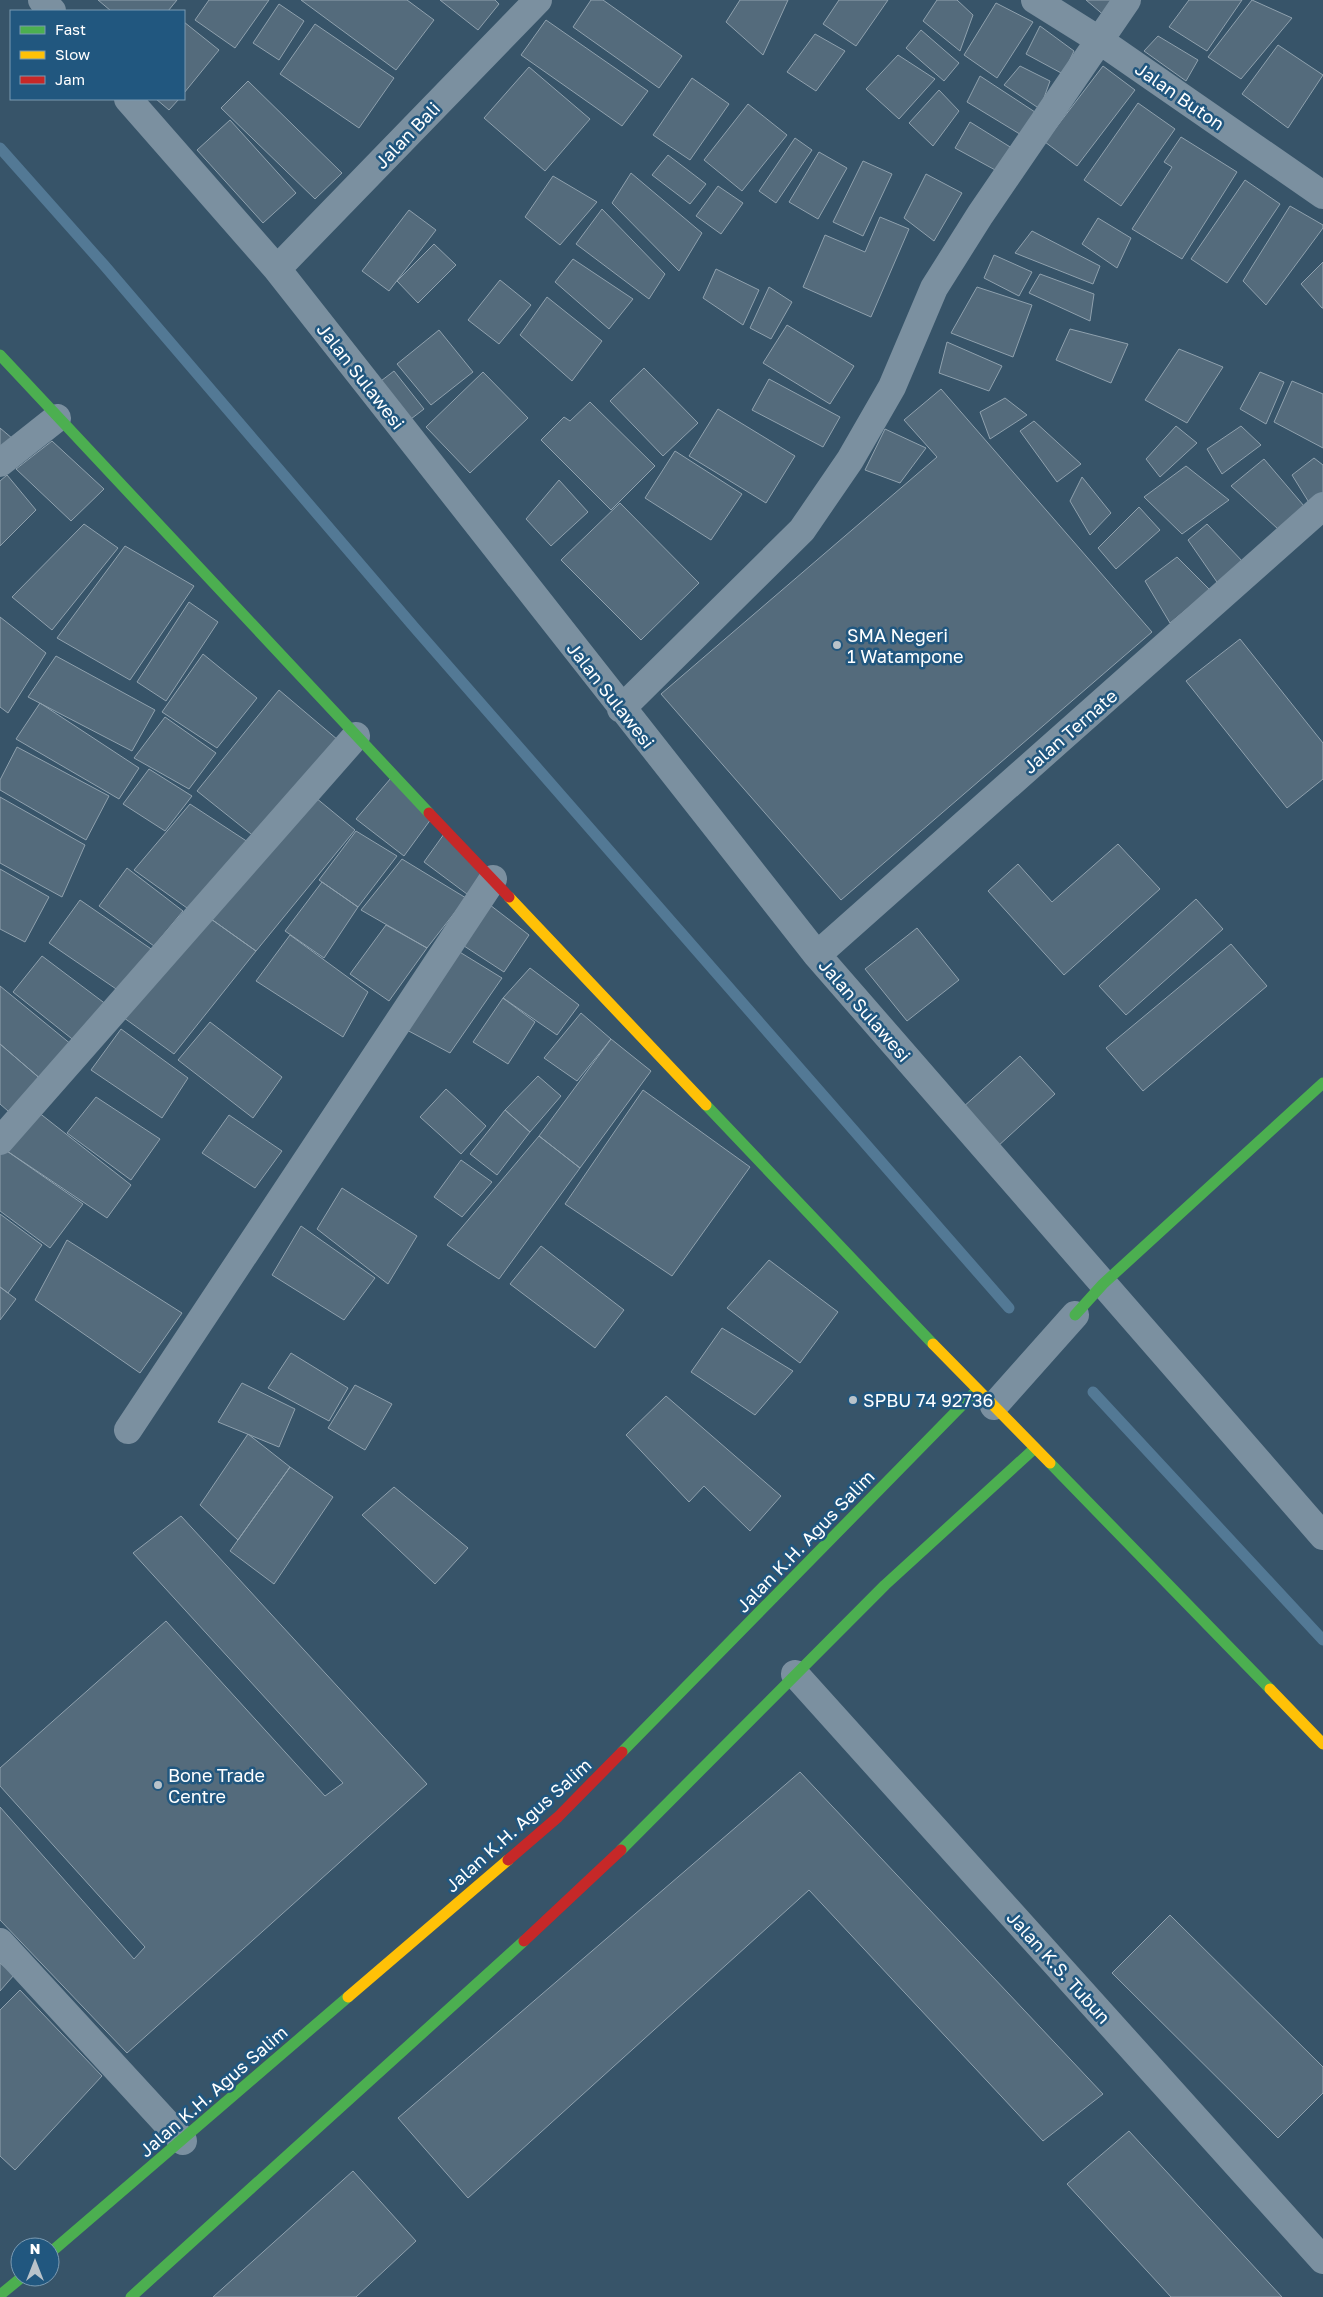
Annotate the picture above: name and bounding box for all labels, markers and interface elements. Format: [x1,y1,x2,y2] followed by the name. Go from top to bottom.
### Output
[10,10,185,100] legend
[55,20,86,38] text: Fast
[55,45,90,63] text: Slow
[1131,57,1229,135] street label: Jalan Buton
[55,70,85,88] text: Jam
[370,97,444,173] street label: Jalan Bali
[313,318,409,434] street label: Jalan Sulawesi
[847,624,963,667] place label: SMA Negeri 1 Watampone
[563,637,659,753] street label: Jalan Sulawesi
[831,639,843,651] marker: SMA Negeri 1 Watampone
[1018,684,1122,778] street label: Jalan Ternate
[814,954,916,1066] street label: Jalan Sulawesi
[863,1389,993,1411] place label: SPBU 74 92736
[847,1394,859,1406] marker: SPBU 74 92736
[731,1465,879,1617] street label: Jalan K.H. Agus Salim
[440,1754,596,1896] street label: Jalan K.H. Agus Salim
[168,1764,265,1807] place label: Bone Trade Centre
[152,1779,164,1791] marker: Bone Trade Centre
[1003,1906,1115,2028] street label: Jalan K.S. Tubun
[134,2021,292,2161] street label: Jalan K.H. Agus Salim
[10,2237,60,2287] north arrow
[30,2240,40,2257] text: N

